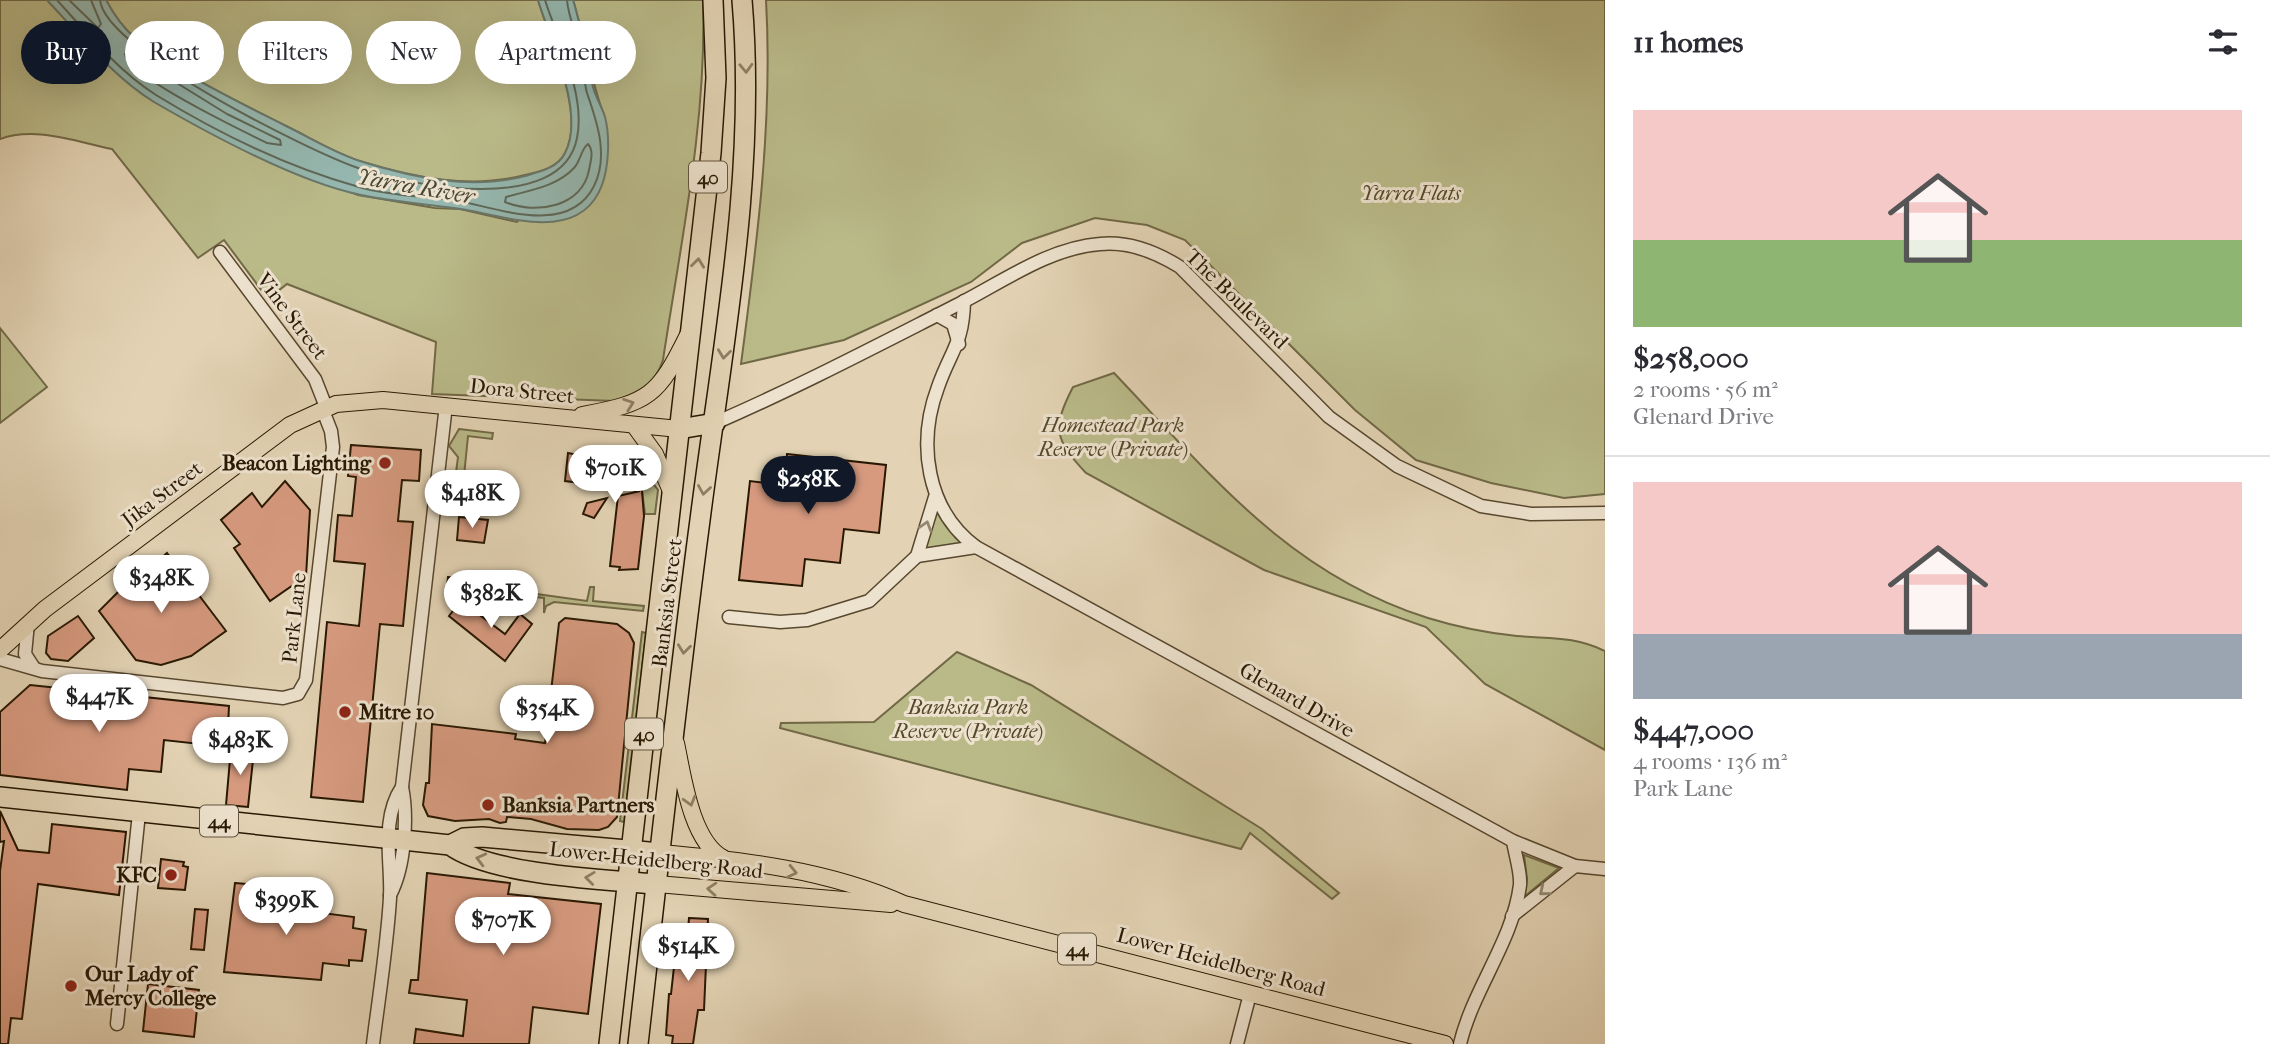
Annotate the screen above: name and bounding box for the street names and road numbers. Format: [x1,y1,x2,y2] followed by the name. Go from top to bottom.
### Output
[689,162,727,192] road number: 40
[1181,244,1294,354] street label: The Boulevard
[251,267,333,364] street label: Vine Street
[468,374,576,408] street label: Dora Street
[116,456,207,533] street label: Jika Street
[647,537,687,669] street label: Banksia Street
[277,571,311,665] street label: Park Lane
[1235,657,1359,743] street label: Glenard Drive
[625,719,663,750] road number: 40
[200,806,238,836] road number: 44
[548,837,765,883] street label: Lower Heidelberg Road
[1114,923,1328,1002] street label: Lower Heidelberg Road
[1058,934,1096,965] road number: 44

